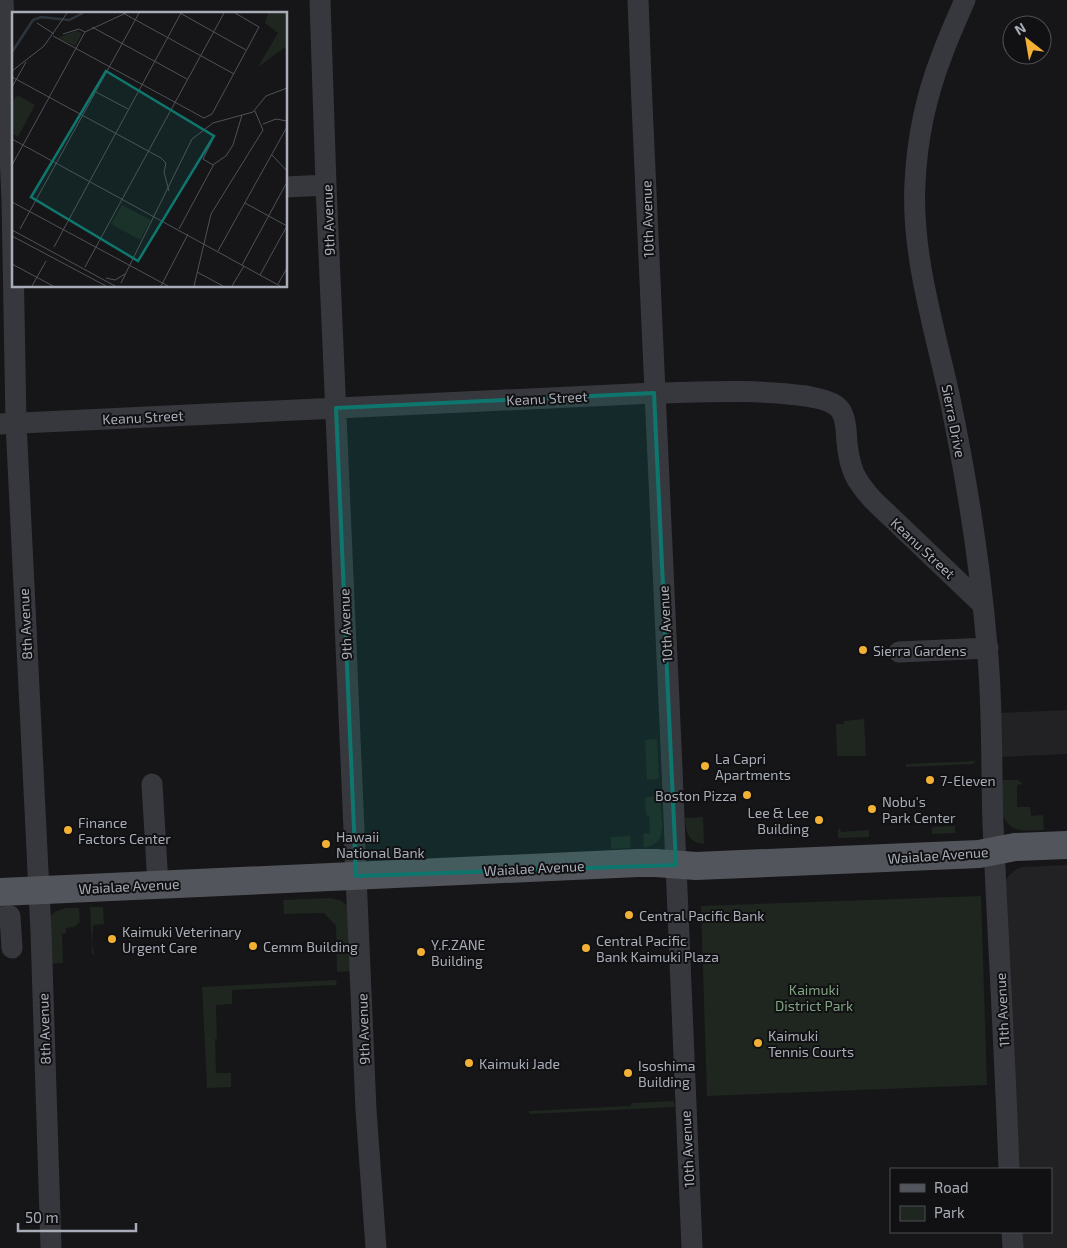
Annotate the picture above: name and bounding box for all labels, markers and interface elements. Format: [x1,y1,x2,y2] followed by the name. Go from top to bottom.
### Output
[12,12,288,288] inset map
[1002,15,1052,65] north arrow
[1011,19,1029,38] text: N
[637,180,657,258] street label: 10th Avenue
[318,184,338,256] street label: 9th Avenue
[939,383,969,459] street label: Sierra Drive
[506,387,588,409] street label: Keanu Street
[102,406,184,428] street label: Keanu Street
[887,514,959,582] street label: Keanu Street
[654,585,676,663] street label: 10th Avenue
[15,588,35,660] street label: 8th Avenue
[335,588,355,660] street label: 9th Avenue
[873,642,967,659] place label: Sierra Gardens
[857,644,869,656] marker: Sierra Gardens
[715,750,791,783] place label: La Capri Apartments
[699,760,711,772] marker: La Capri Apartments
[940,772,996,789] place label: 7-Eleven
[924,774,936,786] marker: 7-Eleven
[655,787,737,804] place label: Boston Pizza
[741,789,753,801] marker: Boston Pizza
[882,793,956,826] place label: Nobu's Park Center
[866,803,878,815] marker: Nobu's Park Center
[748,804,809,837] place label: Lee & Lee Building
[78,814,171,847] place label: Finance Factors Center
[813,814,825,826] marker: Lee & Lee Building
[62,824,74,836] marker: Finance Factors Center
[336,828,425,861] place label: Hawaii National Bank
[320,838,332,850] marker: Hawaii National Bank
[887,843,989,867] street label: Waialae Avenue
[483,857,585,879] street label: Waialae Avenue
[78,875,180,897] street label: Waialae Avenue
[639,907,764,924] place label: Central Pacific Bank
[623,909,635,921] marker: Central Pacific Bank
[122,923,242,956] place label: Kaimuki Veterinary Urgent Care
[596,932,719,965] place label: Central Pacific Bank Kaimuki Plaza
[106,933,118,945] marker: Kaimuki Veterinary Urgent Care
[431,936,486,969] place label: Y.F.ZANE Building
[263,938,358,955] place label: Cemm Building
[247,940,259,952] marker: Cemm Building
[580,942,592,954] marker: Central Pacific Bank Kaimuki Plaza
[415,946,427,958] marker: Y.F.ZANE Building
[992,972,1012,1048] street label: 11th Avenue
[775,981,853,1014] park label: Kaimuki District Park
[34,993,54,1065] street label: 8th Avenue
[353,993,373,1065] street label: 9th Avenue
[768,1027,854,1060] place label: Kaimuki Tennis Courts
[752,1037,764,1049] marker: Kaimuki Tennis Courts
[479,1055,560,1072] place label: Kaimuki Jade
[463,1057,475,1069] marker: Kaimuki Jade
[638,1057,695,1090] place label: Isoshima Building
[622,1067,634,1079] marker: Isoshima Building
[676,1110,698,1188] street label: 10th Avenue
[890,1168,1052,1233] legend
[934,1178,969,1196] text: Road
[18,1200,135,1232] scale bar
[934,1203,965,1221] text: Park
[25,1208,59,1226] text: 50 m

